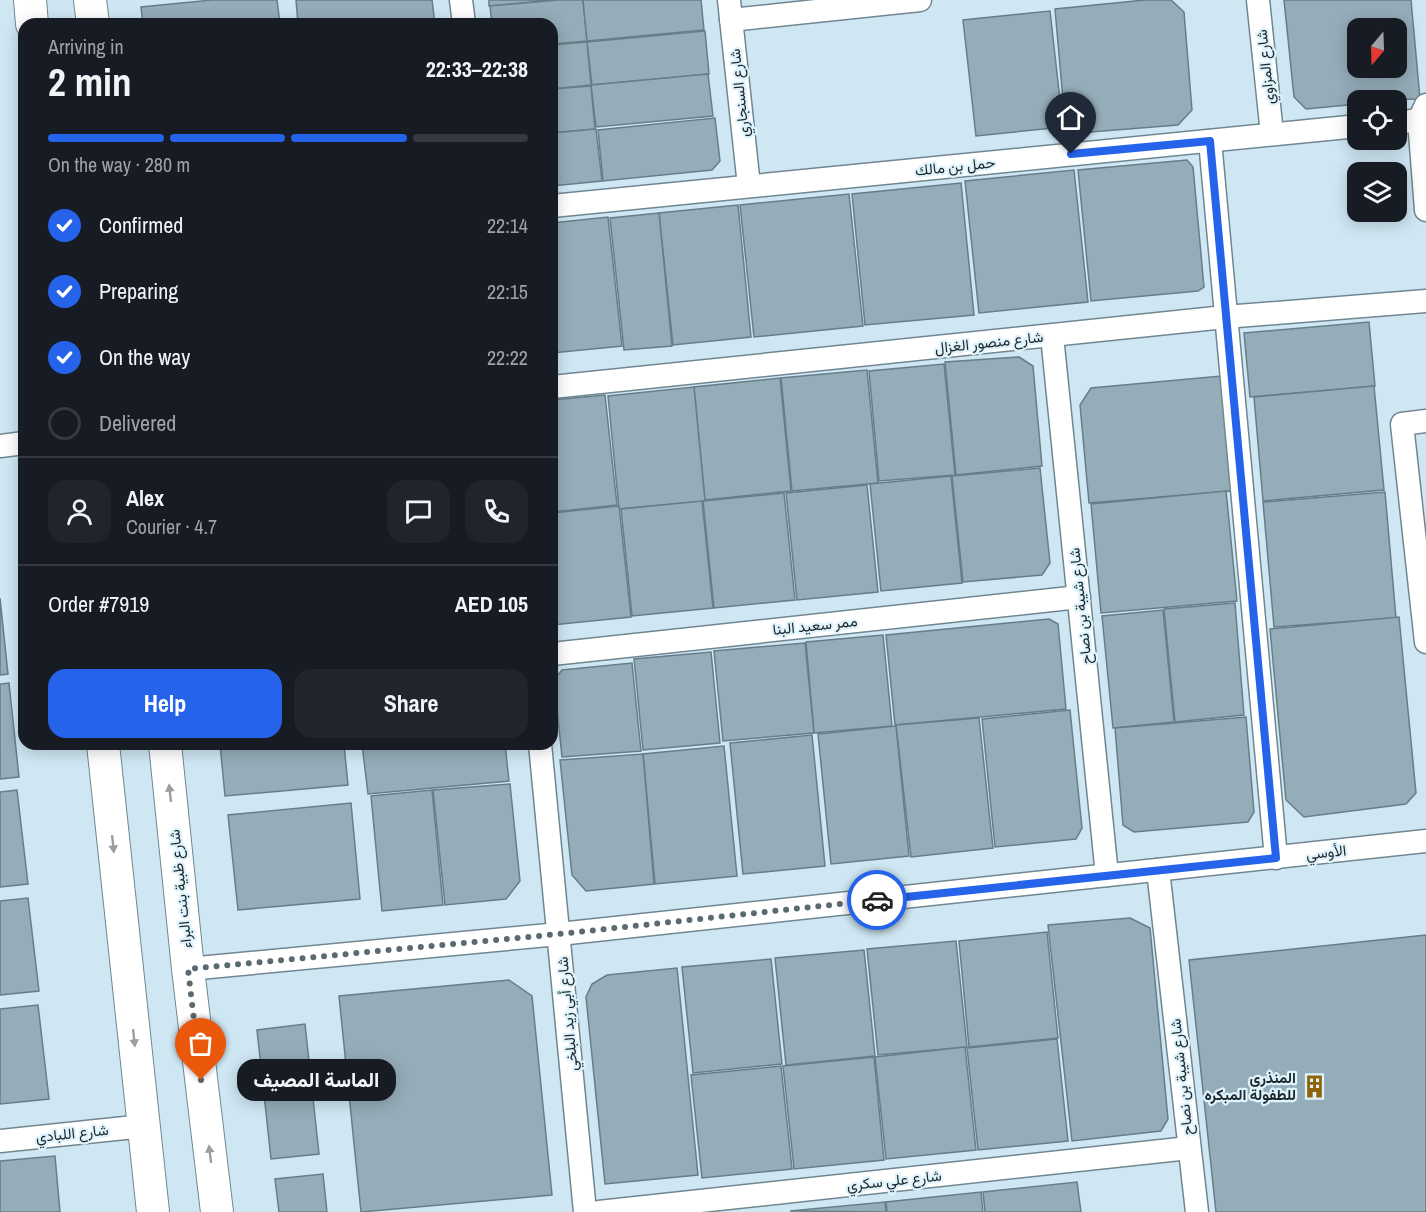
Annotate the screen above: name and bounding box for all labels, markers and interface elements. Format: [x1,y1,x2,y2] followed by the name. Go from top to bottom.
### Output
[1347,18,1407,78] north arrow
[1347,18,1407,222] map controls
[1251,28,1282,106] street label: شارع المزاوي
[48,33,124,60] text: Arriving in
[724,47,757,138] street label: شارع السنجاري
[426,54,528,84] text: 22:33–22:38
[48,56,132,108] text: 2 min
[1347,90,1407,150] button: locate
[1045,92,1096,154] pin
[1054,101,1087,134] icon: home
[48,151,190,178] text: On the way · 280 m
[914,151,996,181] street label: حمل بن مالك
[1347,162,1407,222] button: layers
[48,209,81,242] icon: check
[99,210,183,240] text: Confirmed
[487,212,528,239] text: 22:14
[48,275,81,308] icon: check
[99,276,178,306] text: Preparing
[487,278,528,305] text: 22:15
[934,326,1045,359] street label: شارع منصور الغزال
[48,341,81,374] icon: check
[99,342,190,372] text: On the way
[487,344,528,371] text: 22:22
[99,408,176,438] text: Delivered
[48,480,111,543] button: person
[387,480,450,543] button: chat
[465,480,528,543] button: phone
[126,483,164,513] text: Alex
[126,513,217,540] text: Courier · 4.7
[1063,546,1098,665] street label: شارع شيبة بن نصاح
[48,589,149,619] text: Order #7919
[455,589,528,619] text: AED 105
[772,610,858,640] street label: ممر سعيد البنا
[48,669,282,738] button: Help
[294,669,528,738] button: Share
[165,784,175,803] one-way arrow
[163,828,198,949] street label: شارع ظبية بنت البراء
[108,834,118,853] one-way arrow
[1305,839,1347,868] street label: الأوسي
[847,870,907,930] courier
[861,884,894,917] icon: car
[552,955,585,1072] street label: شارع أبي زيد البلخي
[1164,1017,1199,1136] street label: شارع شيبة بن نصاح
[175,1018,226,1080] pin
[184,1027,217,1060] icon: bag
[129,1028,139,1047] one-way arrow
[237,1059,396,1101] callout: الماسة المصيف
[254,1066,379,1093] text: الماسة المصيف
[1205,1067,1296,1105] place label: المنذري للطفولة المبكره
[1301,1073,1327,1099] building icon: المنذري للطفولة المبكره
[35,1119,110,1150] street label: شارع اللبادي
[205,1144,215,1163] one-way arrow
[846,1165,943,1198] street label: شارع علي سكري

